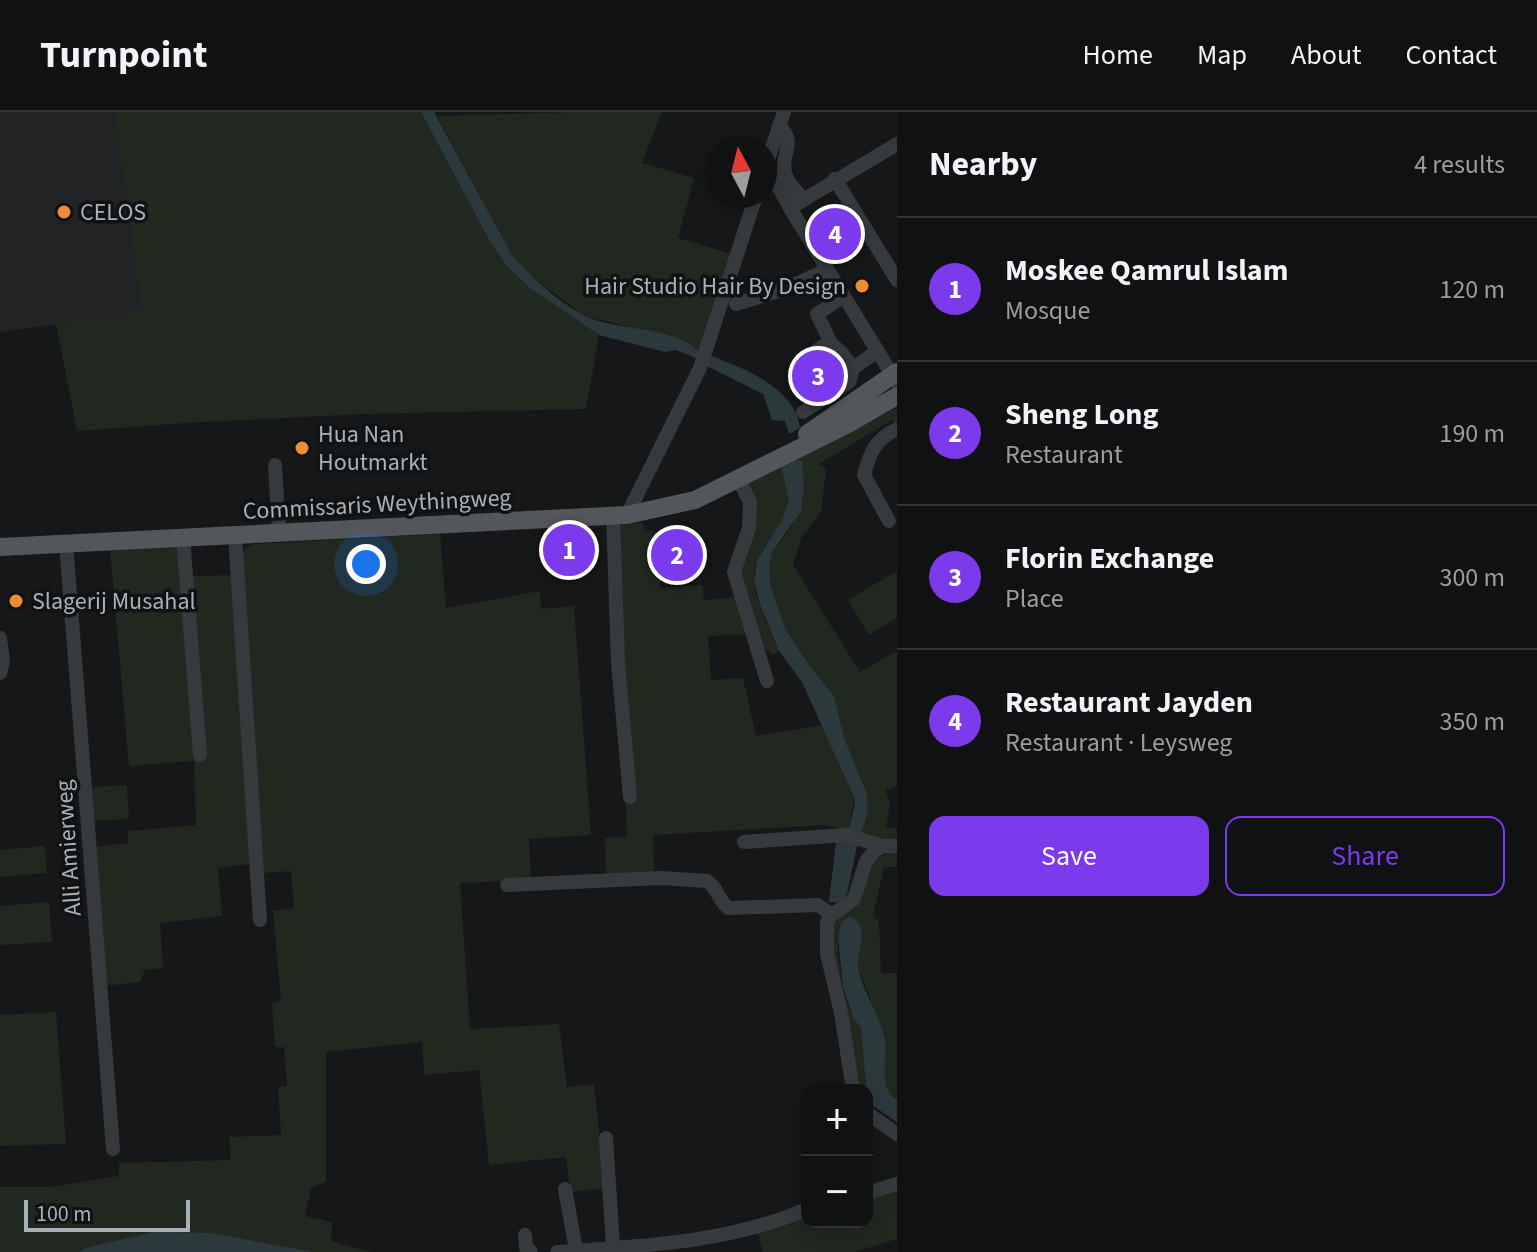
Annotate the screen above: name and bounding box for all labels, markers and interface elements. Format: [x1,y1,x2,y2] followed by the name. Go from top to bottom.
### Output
[40,28,208,82] text: Turnpoint
[1082,35,1153,75] text: Home
[1197,35,1247,75] text: Map
[1291,35,1362,75] text: About
[1406,35,1497,75] text: Contact
[705,136,777,208] north arrow
[929,140,1037,189] text: Nearby
[1414,146,1505,183] text: 4 results
[80,195,146,230] place label: CELOS
[55,203,73,221] marker: CELOS
[809,204,861,264] pin: 4
[1005,249,1288,292] text: Moskee Qamrul Islam
[584,269,846,304] place label: Hair Studio Hair By Design
[948,271,962,308] text: 1
[1439,271,1505,308] text: 120 m
[853,277,871,295] marker: Hair Studio Hair By Design
[1005,292,1090,329] text: Mosque
[792,346,844,406] pin: 3
[1005,393,1158,436] text: Sheng Long
[948,415,962,452] text: 2
[1439,415,1505,452] text: 190 m
[318,417,428,480] place label: Hua Nan Houtmarkt
[1005,436,1123,473] text: Restaurant
[293,439,311,457] marker: Hua Nan Houtmarkt
[242,480,512,529] street label: Commissaris Weythingweg
[543,520,595,580] pin: 1
[651,525,703,585] pin: 2
[1005,537,1214,580] text: Florin Exchange
[346,544,386,584] your location
[948,559,962,596] text: 3
[1439,559,1505,596] text: 300 m
[1005,580,1064,617] text: Place
[32,584,196,619] place label: Slagerij Musahal
[7,592,25,610] marker: Slagerij Musahal
[1005,681,1253,724] text: Restaurant Jayden
[948,703,962,740] text: 4
[1439,703,1505,740] text: 350 m
[1005,724,1232,761] text: Restaurant · Leysweg
[46,779,91,917] street label: Alli Amierweg
[929,816,1209,896] button: Save
[1225,816,1505,896] button: Share
[801,1084,873,1228] map controls
[801,1084,873,1156] button: +
[801,1156,873,1228] button: −
[24,1196,190,1232] scale bar
[36,1198,91,1230] text: 100 m

